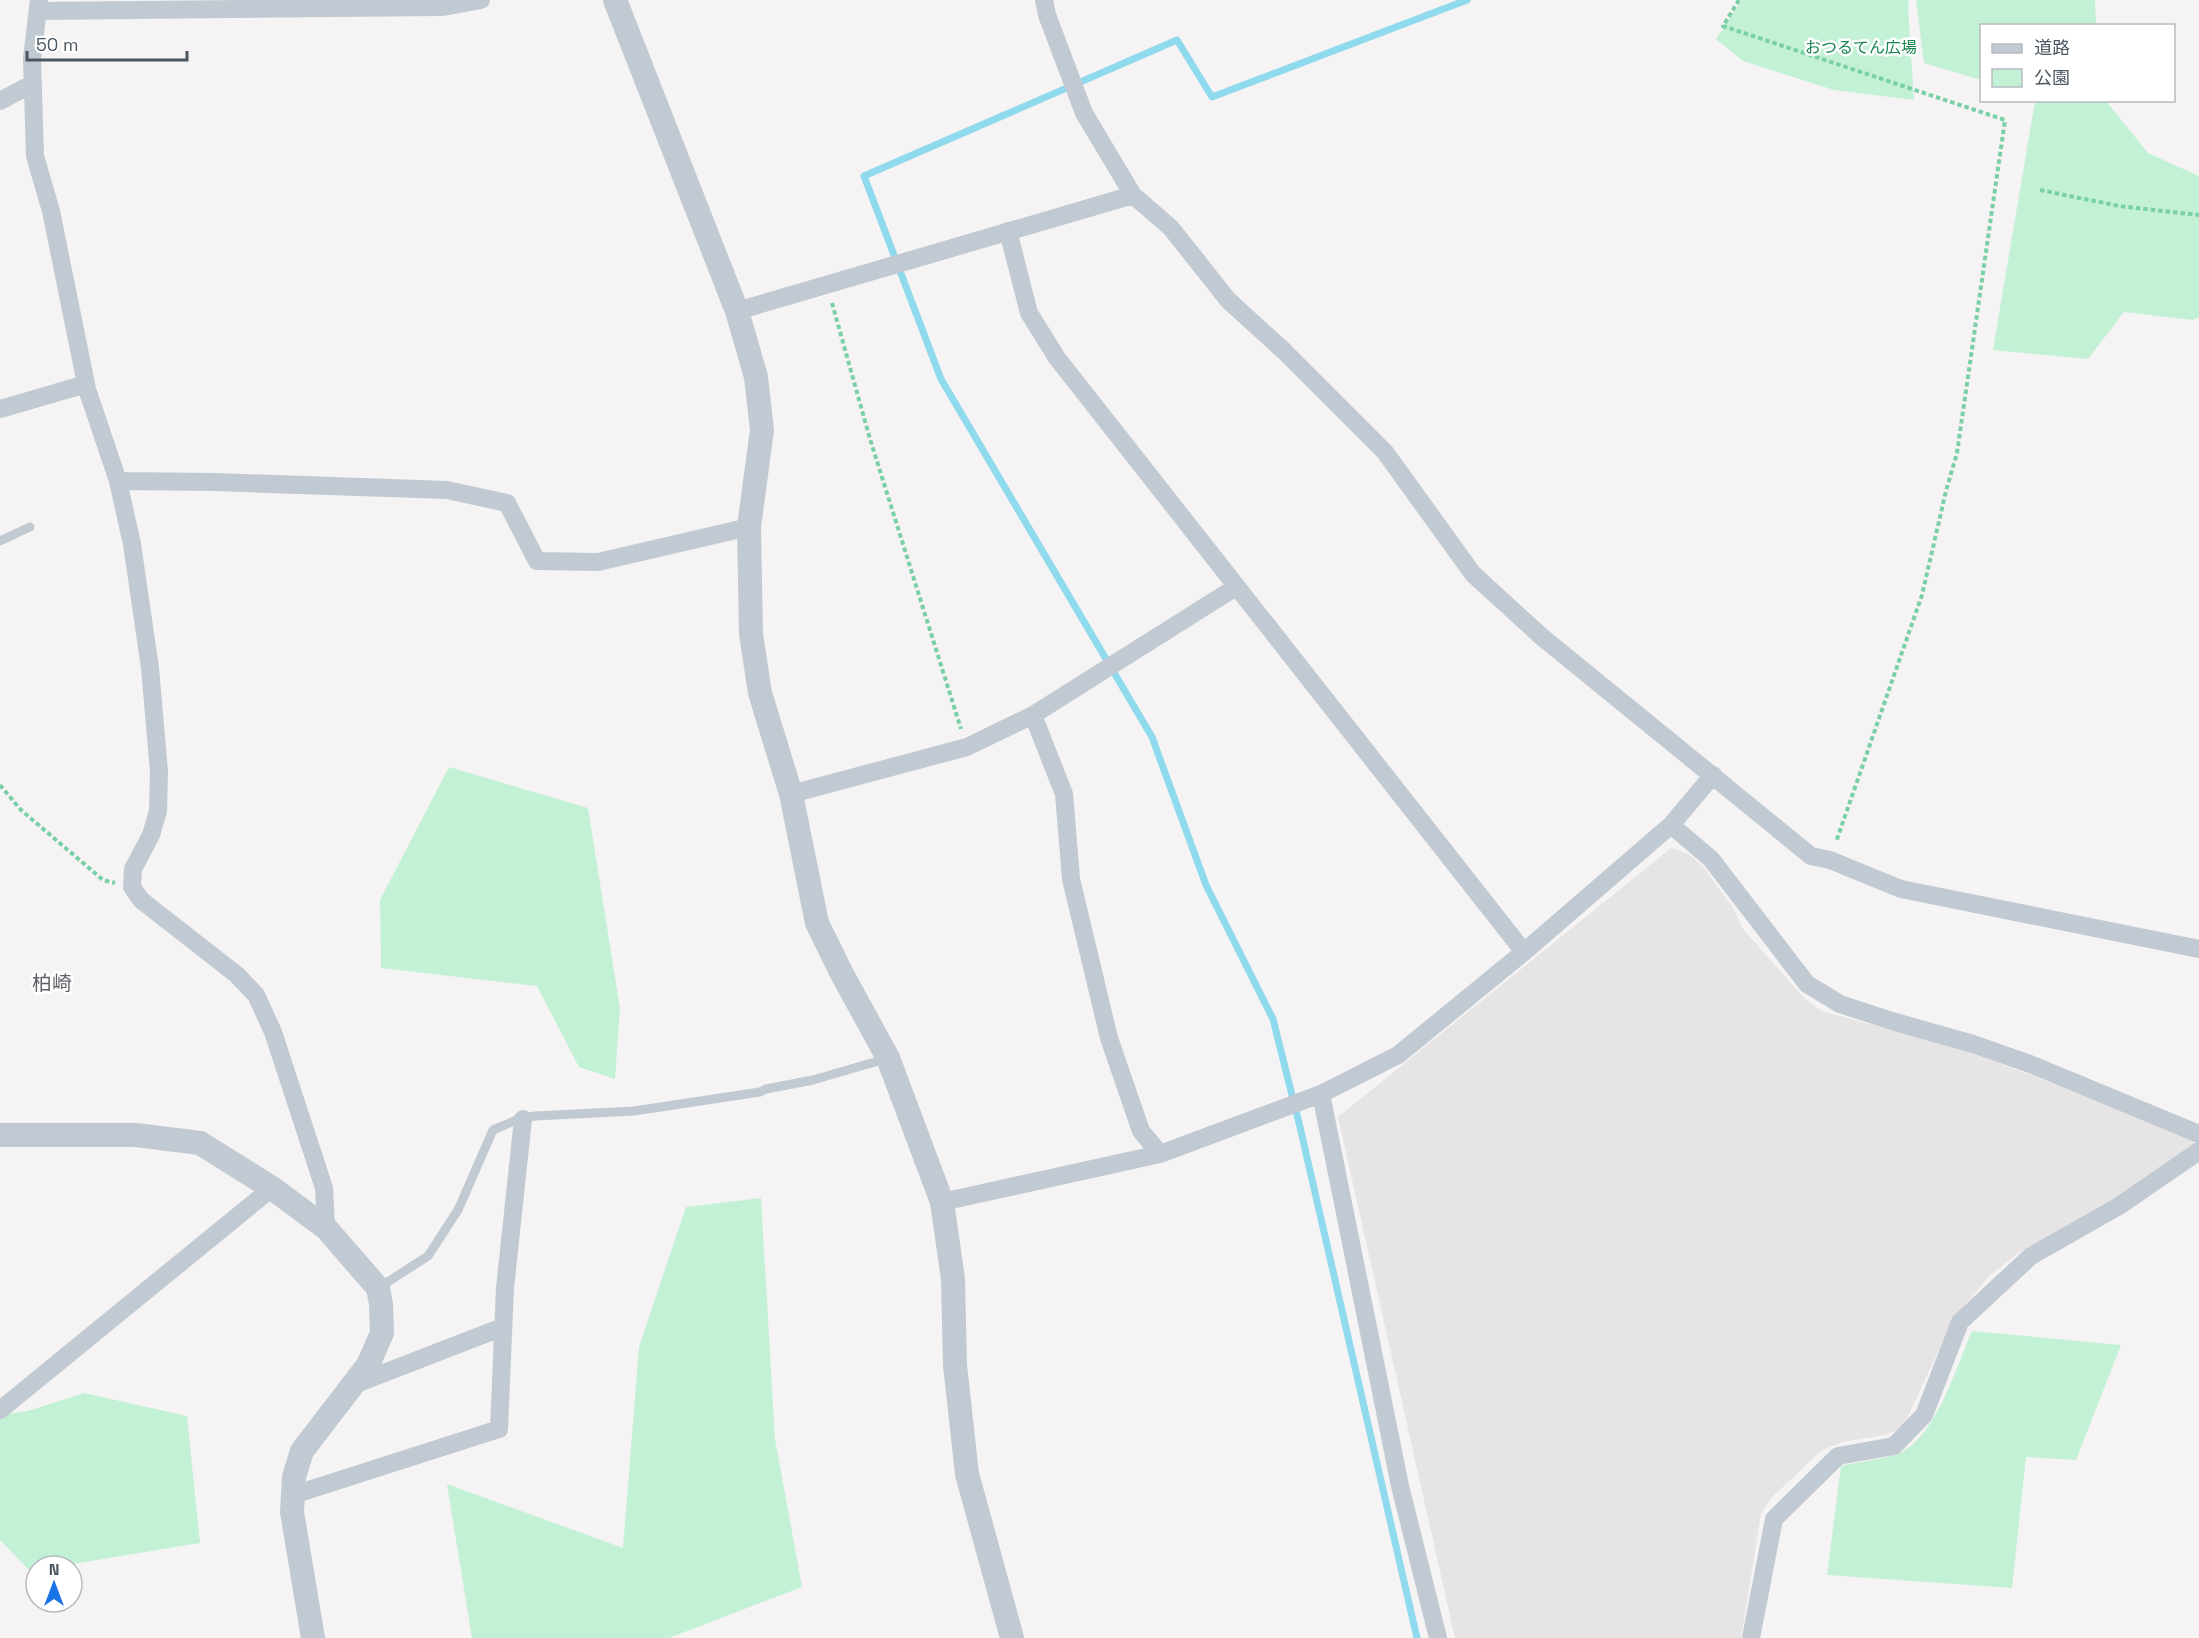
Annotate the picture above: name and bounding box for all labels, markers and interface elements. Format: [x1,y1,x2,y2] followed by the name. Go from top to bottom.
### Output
[27,24,188,62] scale bar
[1980,24,2175,102] legend
[36,33,78,56] text: 50 m
[2034,36,2070,59] text: 道路
[1805,37,1917,58] park label: おつるてん広場
[2034,66,2070,89] text: 公園
[32,970,72,996] district label: 柏崎
[24,1554,84,1614] north arrow
[49,1559,59,1580] text: N

